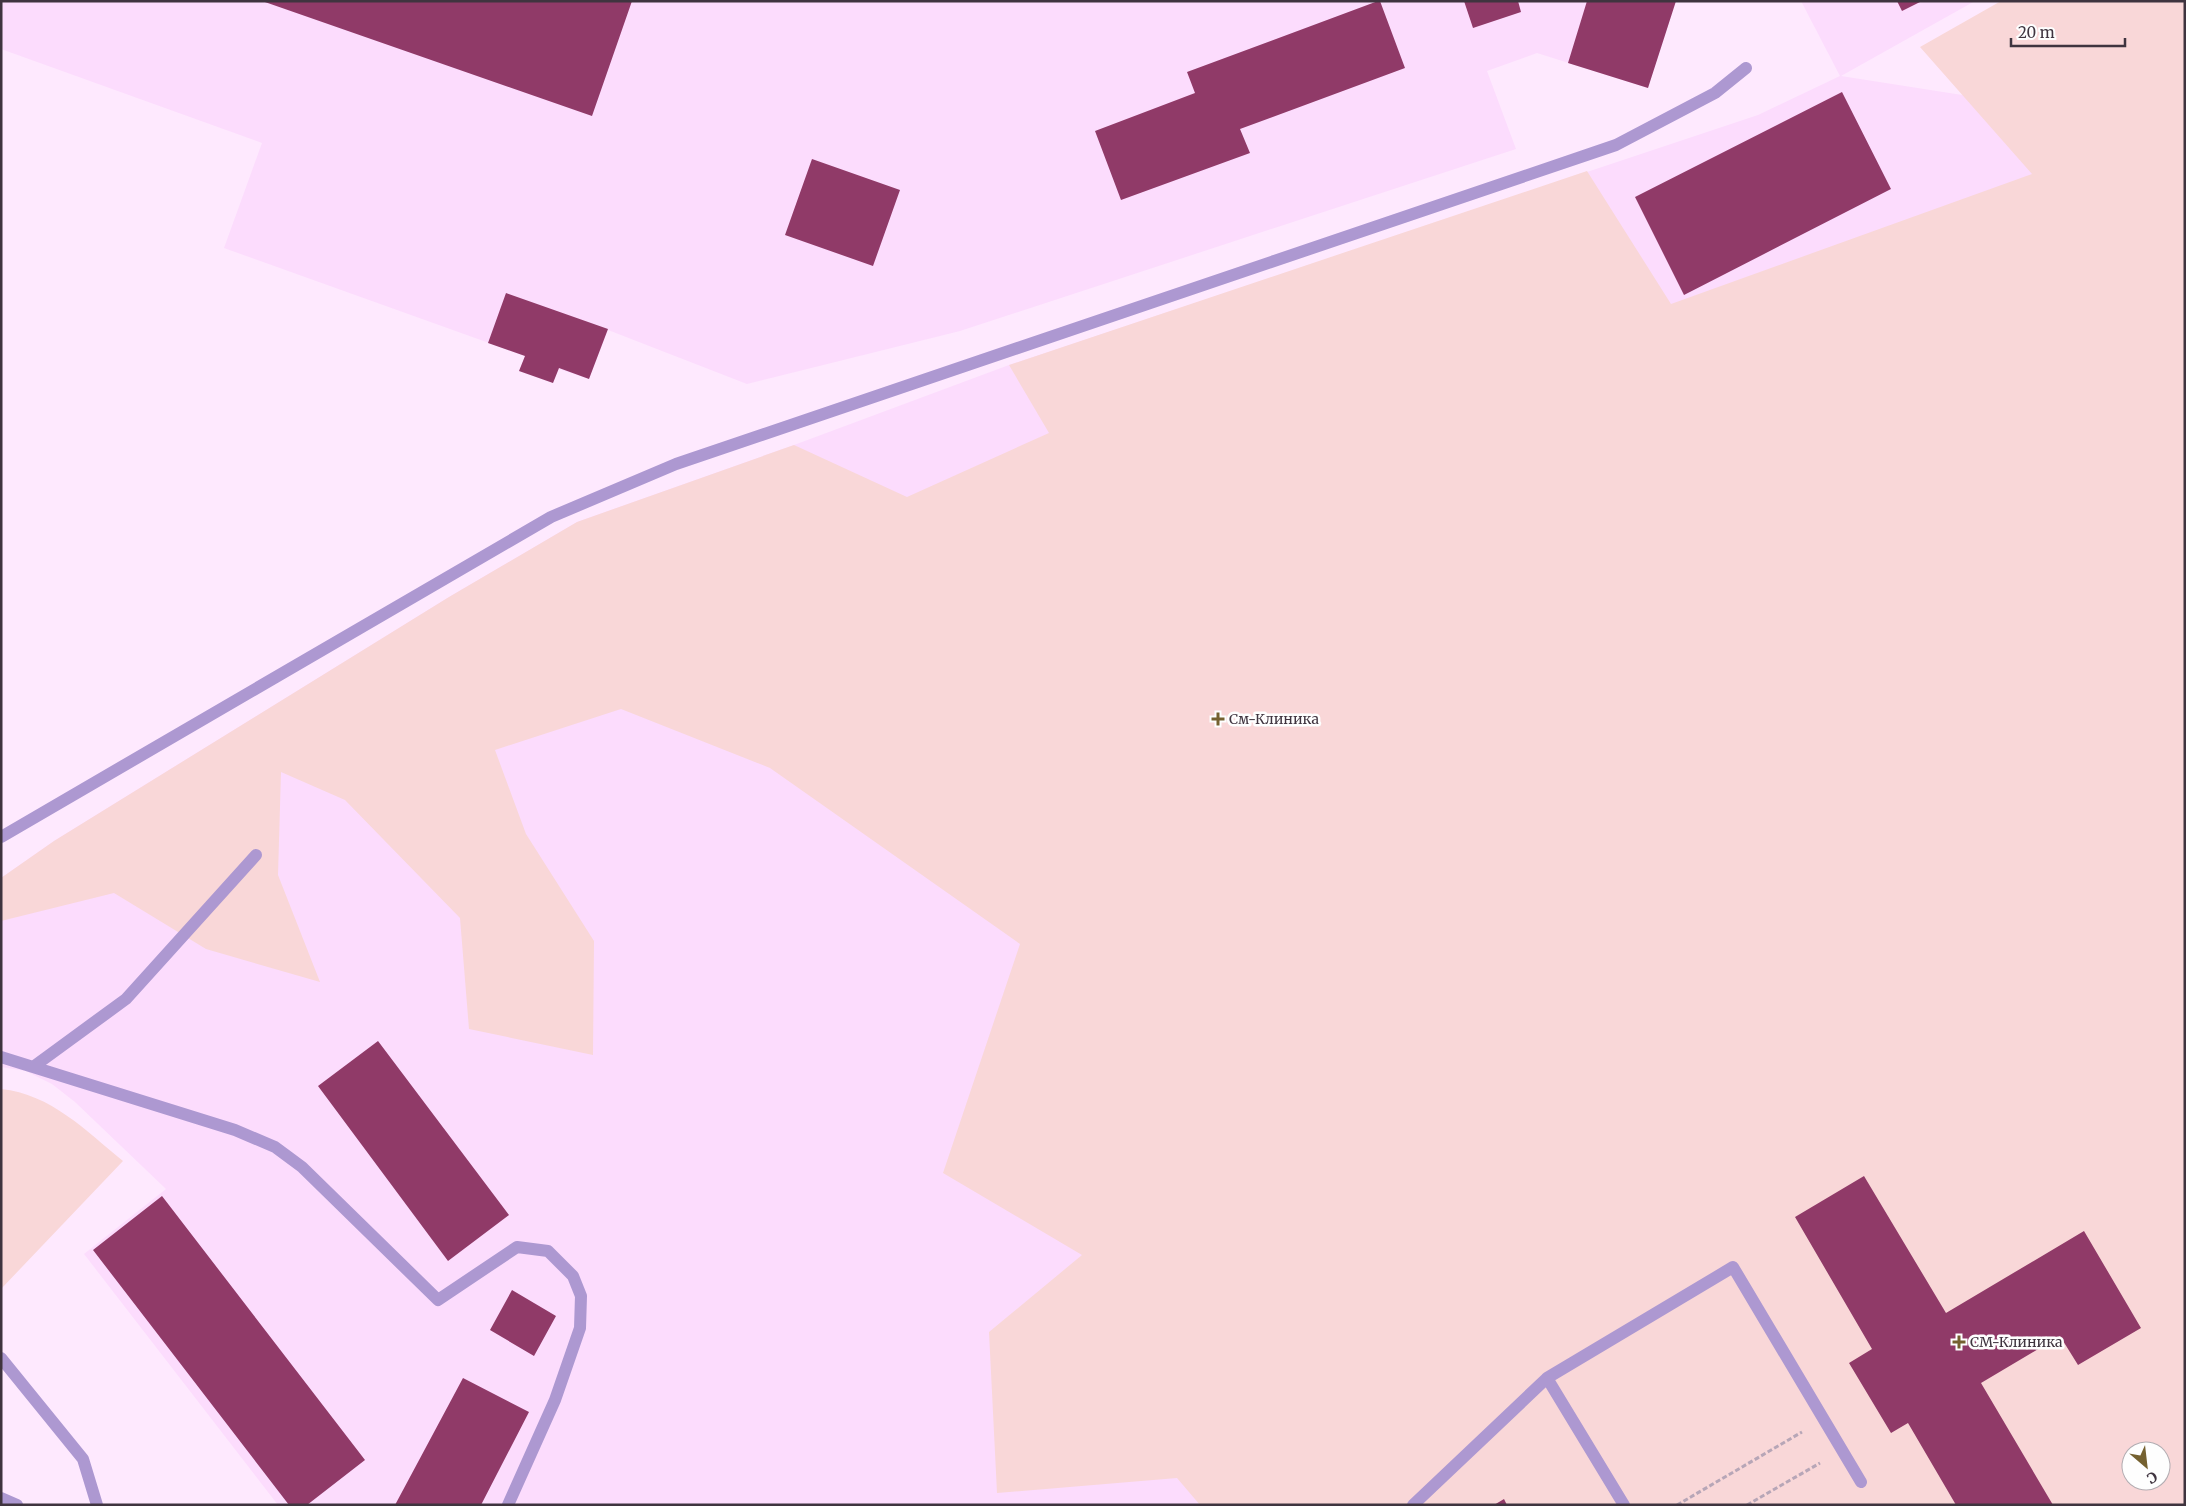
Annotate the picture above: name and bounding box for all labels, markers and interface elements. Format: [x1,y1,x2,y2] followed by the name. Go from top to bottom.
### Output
[2011,15,2125,47] scale bar
[2018,23,2055,42] text: 20 m
[1229,710,1319,728] place label: См-Клиника
[1211,712,1225,726] marker: См-Клиника
[1970,1333,2063,1351] place label: СМ-Клиника
[1952,1335,1966,1349] marker: СМ-Клиника
[2121,1441,2171,1491] north arrow
[2144,1467,2160,1488] text: С

